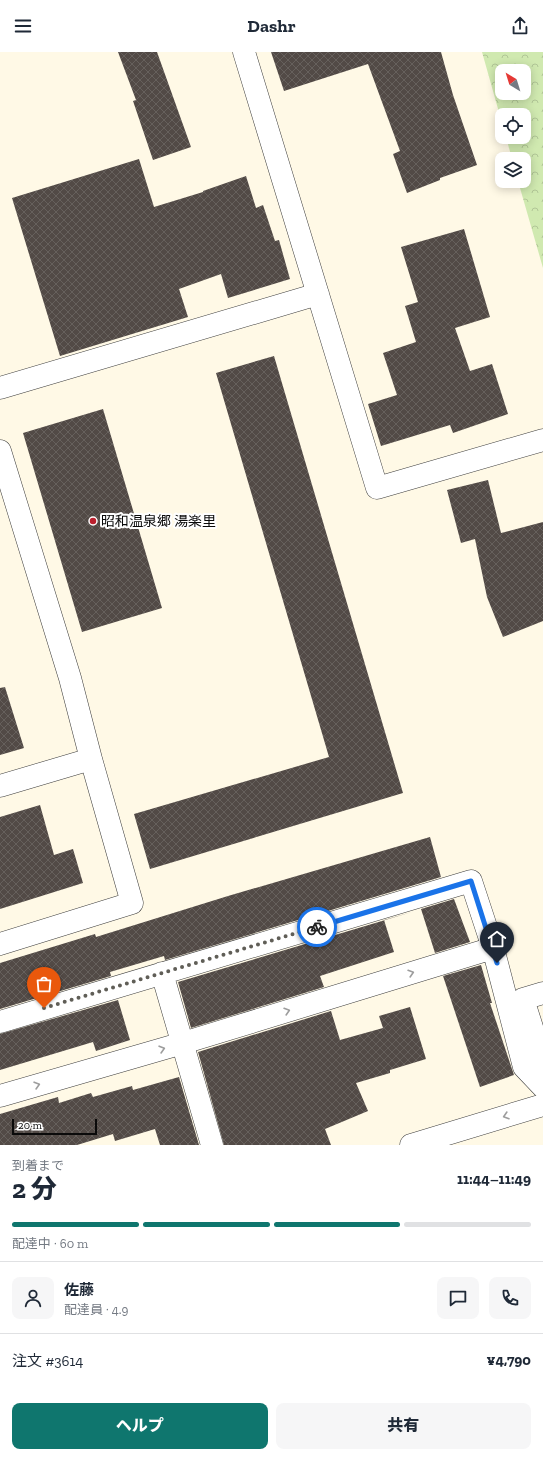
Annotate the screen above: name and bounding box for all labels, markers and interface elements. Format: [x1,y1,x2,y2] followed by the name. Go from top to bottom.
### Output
[12,15,34,37] icon: menu
[247,15,296,37] text: Dashr
[509,15,531,37] icon: share
[495,64,531,100] north arrow
[495,64,531,188] map controls
[495,108,531,144] button: locate
[495,152,531,188] button: layers
[101,513,216,530] place label: 昭和温泉郷 湯楽里
[88,516,98,526] marker: 昭和温泉郷 湯楽里
[297,907,337,947] courier
[306,916,328,938] icon: bike
[480,922,514,963] pin
[486,928,508,950] icon: home
[27,967,61,1008] pin
[407,969,414,978] one-way arrow
[33,973,55,995] icon: bag
[283,1007,290,1016] one-way arrow
[158,1045,165,1054] one-way arrow
[34,1081,41,1090] one-way arrow
[502,1111,509,1120] one-way arrow
[12,1117,97,1136] scale bar
[18,1119,42,1132] text: 20 m
[12,1158,64,1173] text: 到着まで
[457,1170,531,1188] text: 11:44–11:49
[12,1173,57,1205] text: 2 分
[12,1236,88,1251] text: 配達中 · 60 m
[12,1277,54,1319] button: person
[437,1277,479,1319] button: chat
[489,1277,531,1319] button: phone
[64,1281,94,1299] text: 佐藤
[64,1302,128,1317] text: 配達員 · 4.9
[487,1351,531,1369] text: ¥4,790
[12,1352,83,1370] text: 注文 #3614
[12,1403,268,1449] button: ヘルプ
[276,1403,531,1449] button: 共有

